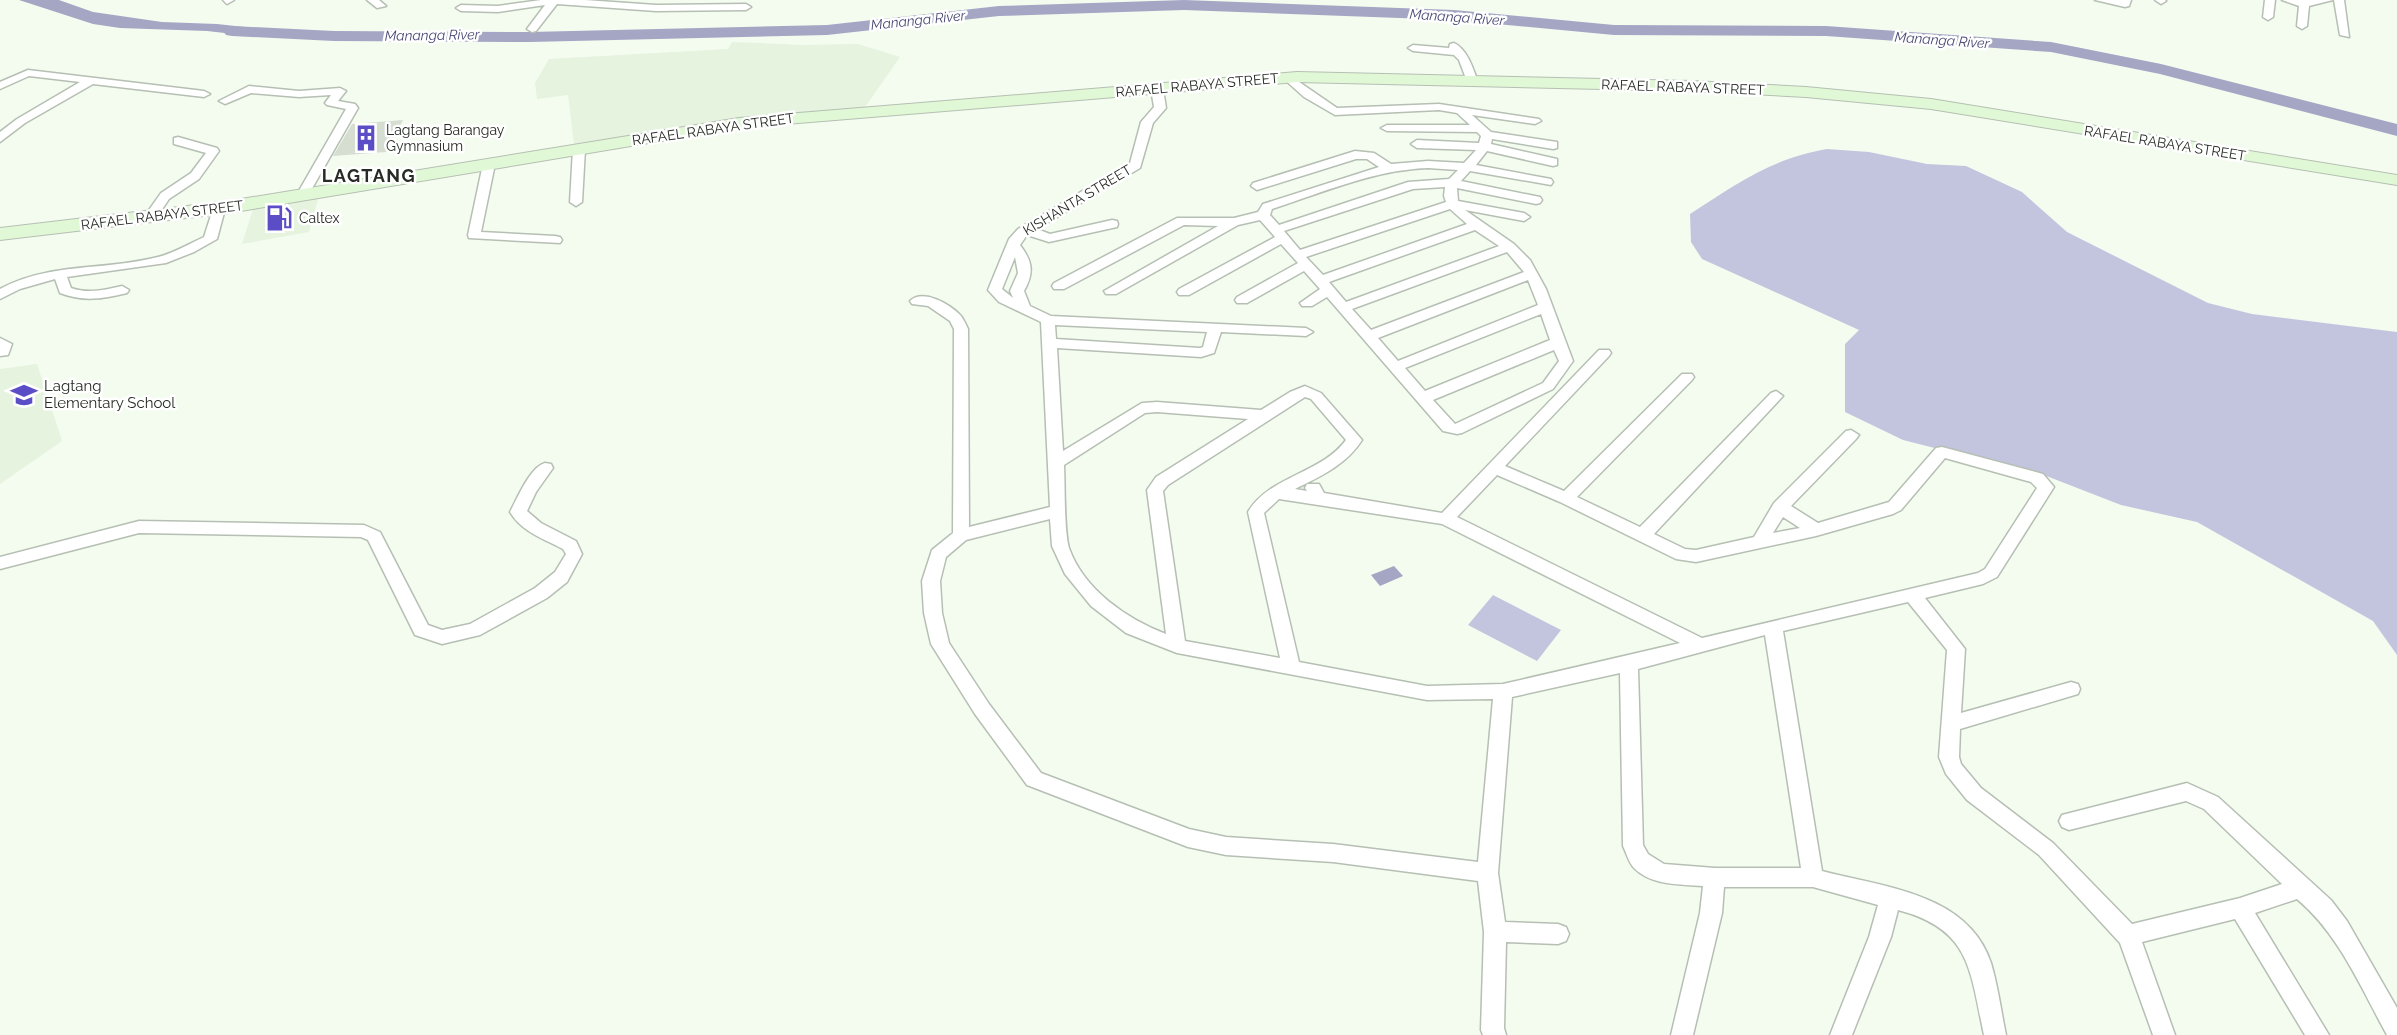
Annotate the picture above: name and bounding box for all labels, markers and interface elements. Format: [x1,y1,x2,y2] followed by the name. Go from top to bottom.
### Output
[1409,6,1506,28] water label: Mananga River
[870,7,967,33] water label: Mananga River
[384,26,481,44] water label: Mananga River
[1894,29,1991,51] water label: Mananga River
[1115,70,1280,100] street label: RAFAEL RABAYA STREET
[1601,76,1766,98] street label: RAFAEL RABAYA STREET
[631,110,796,148] street label: RAFAEL RABAYA STREET
[386,122,505,154] place label: Lagtang Barangay Gymnasium
[2083,122,2248,164] street label: RAFAEL RABAYA STREET
[351,123,381,153] building icon: Lagtang Barangay Gymnasium
[1020,161,1134,239] street label: KISHANTA STREET
[322,165,416,186] district label: LAGTANG
[80,197,245,233] street label: RAFAEL RABAYA STREET
[264,203,294,233] fuel station icon: Caltex
[299,210,340,226] place label: Caltex
[44,377,176,412] place label: Lagtang Elementary School
[9,380,39,410] school or university icon: Lagtang Elementary School

